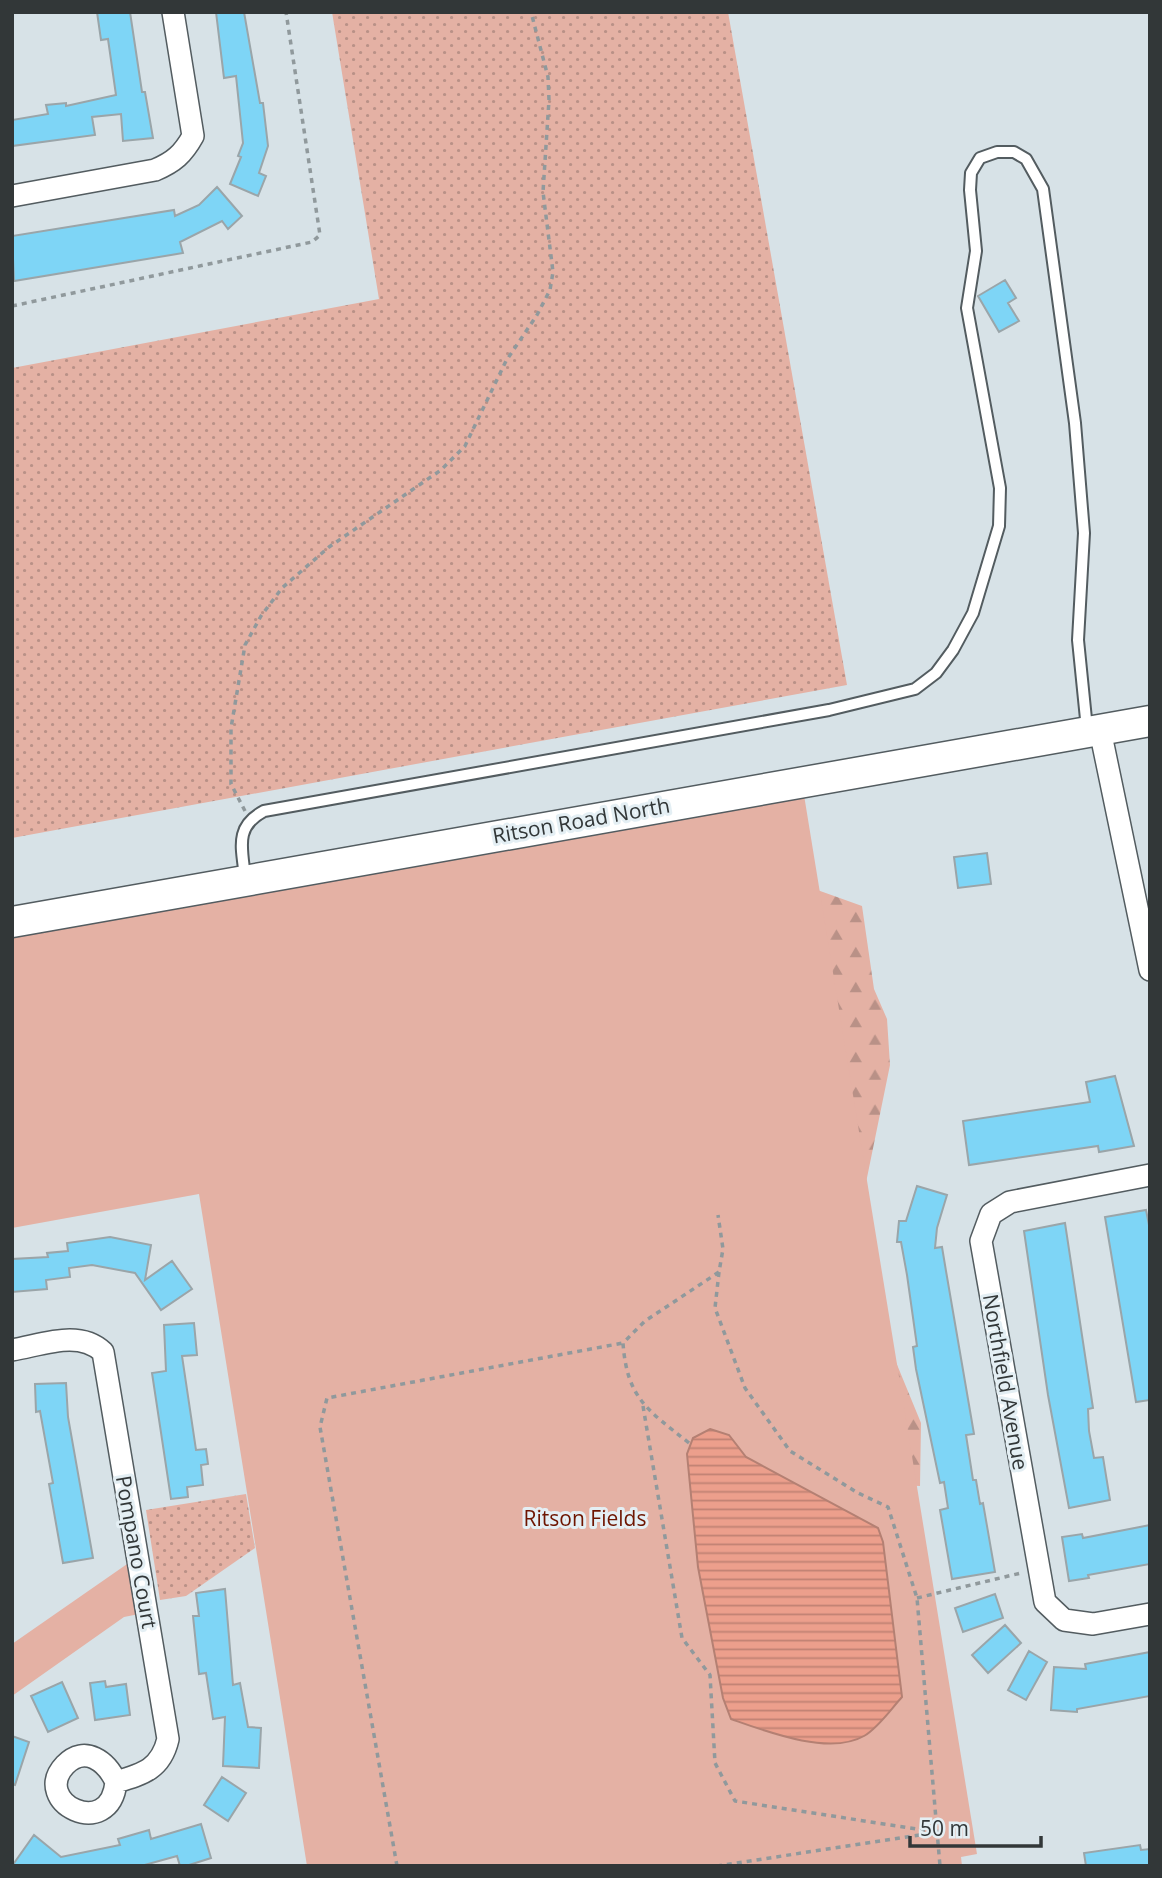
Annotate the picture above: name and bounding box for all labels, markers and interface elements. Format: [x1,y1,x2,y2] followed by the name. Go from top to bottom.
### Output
[490,791,672,849] street label: Ritson Road North
[977,1292,1035,1472] street label: Northfield Avenue
[110,1473,164,1631] street label: Pompano Court
[524,1504,646,1532] park label: Ritson Fields
[910,1804,1041,1848] scale bar
[920,1814,969,1842] text: 50 m

